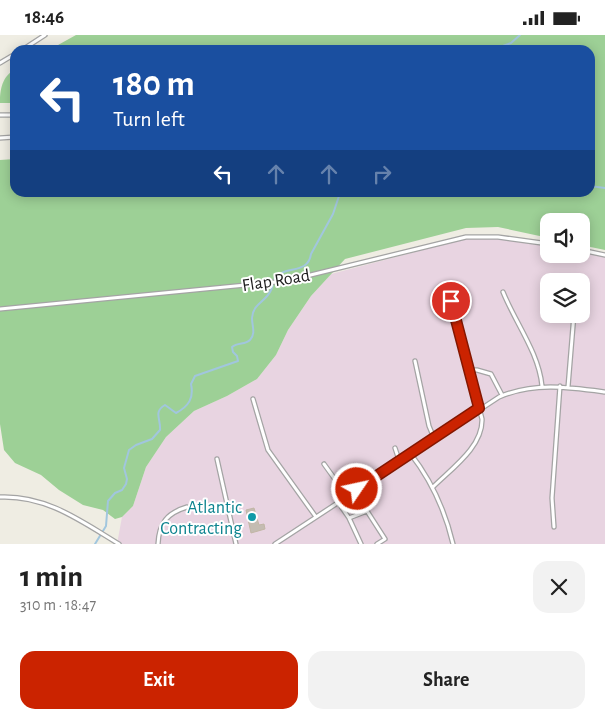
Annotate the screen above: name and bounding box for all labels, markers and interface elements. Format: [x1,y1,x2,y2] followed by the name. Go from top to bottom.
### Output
[25,8,64,27] text: 18:46
[30,65,95,130] icon: left
[113,67,195,102] text: 180 m
[113,108,185,130] text: Turn left
[209,160,237,188] icon: left
[262,160,290,188] icon: ahead
[315,160,343,188] icon: ahead
[368,160,396,188] icon: right
[540,213,590,323] map controls
[540,213,590,263] button: sound
[241,267,311,295] street label: Flap Road
[540,273,590,323] button: layers
[430,280,472,322] pin
[437,287,465,315] icon: arrive
[330,462,382,514] position arrow
[160,499,242,538] place label: Atlantic Contracting
[246,511,258,523] marker: Atlantic Contracting
[533,561,585,613] button: close
[20,562,83,592] text: 1 min
[20,597,96,613] text: 310 m · 18:47
[20,651,298,709] button: Exit
[308,651,585,709] button: Share

